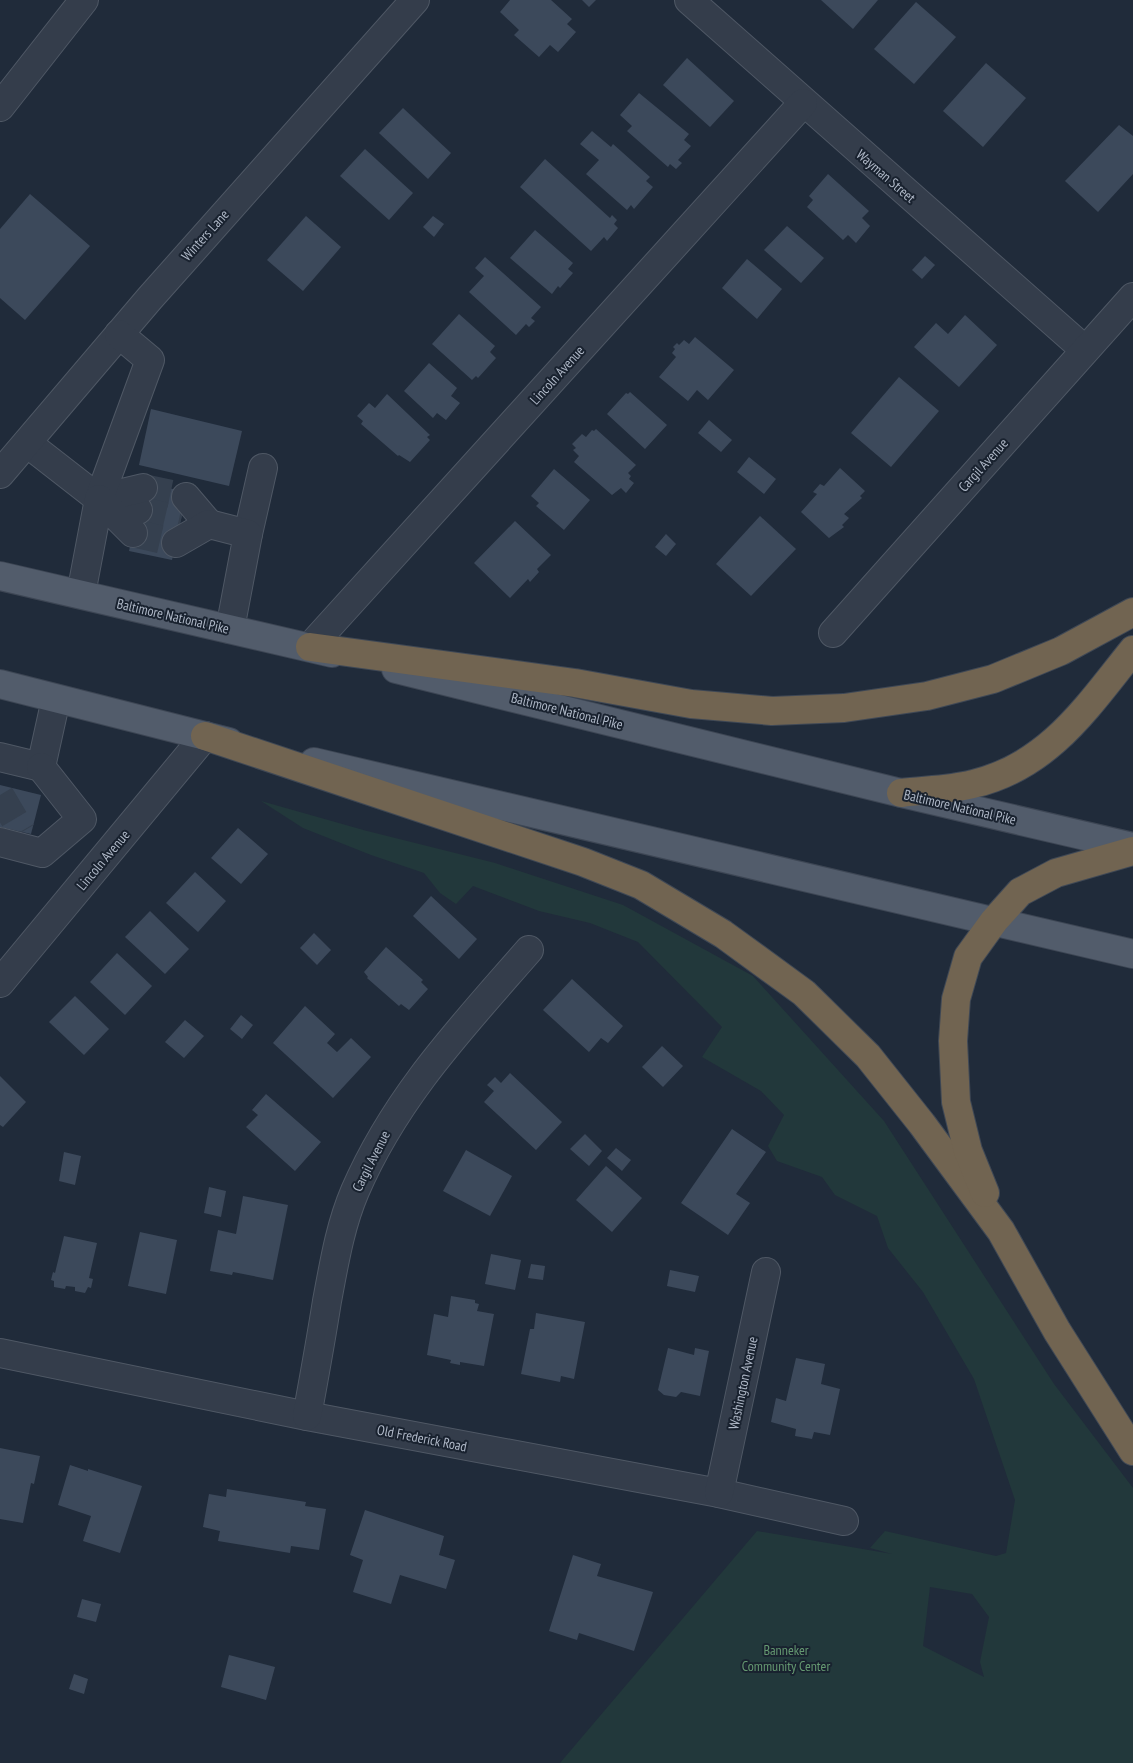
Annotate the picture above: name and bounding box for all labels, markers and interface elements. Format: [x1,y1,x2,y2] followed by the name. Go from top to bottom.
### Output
[853,145,919,207] street label: Wayman Street
[177,205,233,264] street label: Winters Lane
[526,342,588,408] street label: Lincoln Avenue
[954,434,1012,496] street label: Cargil Avenue
[115,594,231,638] street label: Baltimore National Pike
[509,688,625,734] street label: Baltimore National Pike
[902,785,1018,829] street label: Baltimore National Pike
[73,826,134,894] street label: Lincoln Avenue
[348,1127,394,1194] street label: Cargil Avenue
[724,1335,762,1431] street label: Washington Avenue
[376,1420,468,1456] street label: Old Frederick Road
[742,1641,830,1675] park label: Banneker Community Center

